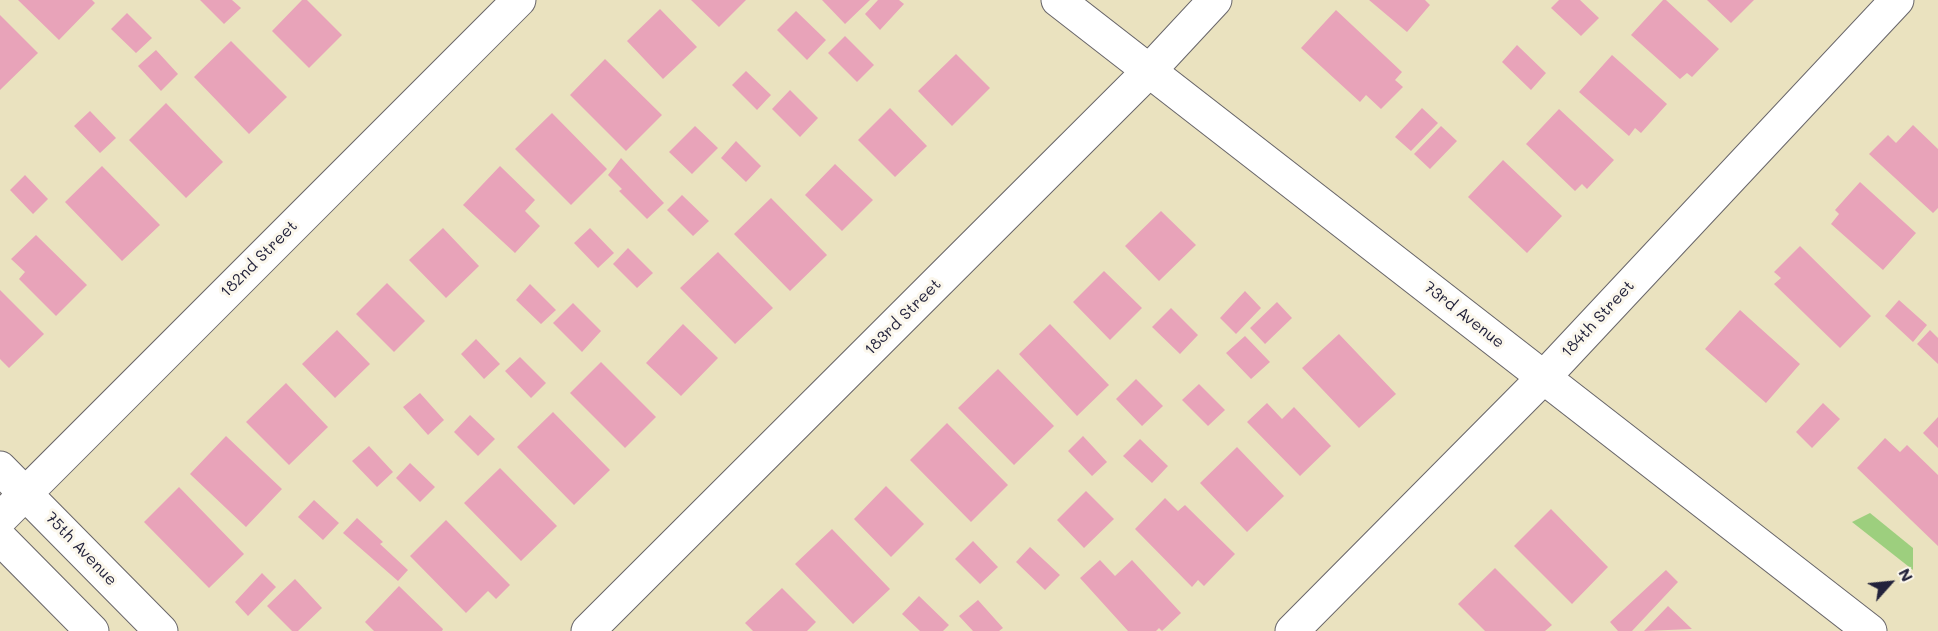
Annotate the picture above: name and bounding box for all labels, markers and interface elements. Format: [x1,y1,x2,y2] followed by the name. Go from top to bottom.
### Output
[217,217,301,301] street label: 182nd Street
[861,275,945,359] street label: 183rd Street
[1557,276,1639,362] street label: 184th Street
[1420,278,1508,352] street label: 73rd Avenue
[41,508,121,590] street label: 75th Avenue
[1860,553,1920,613] north arrow
[1894,564,1919,585] text: N

